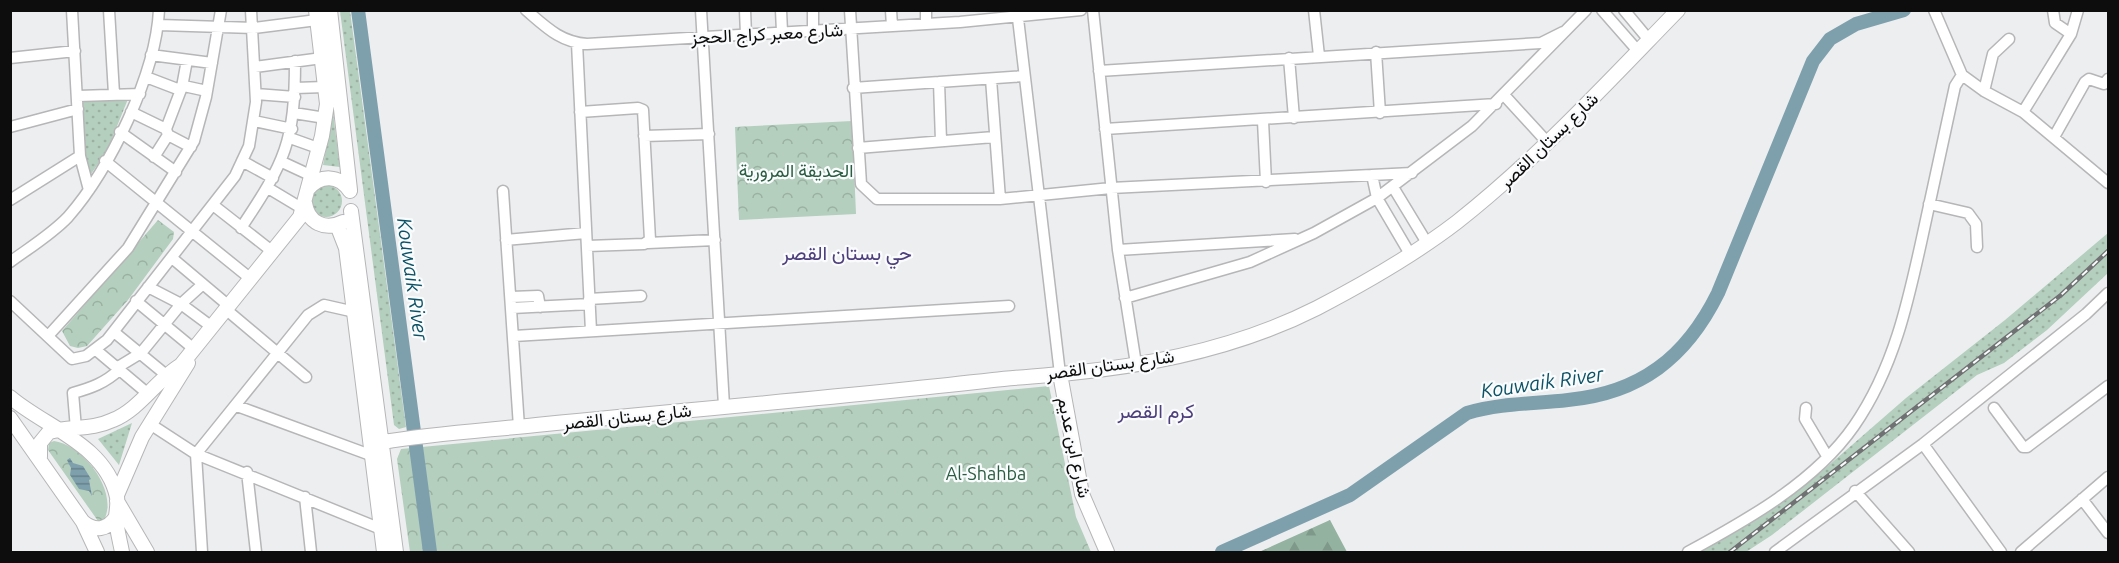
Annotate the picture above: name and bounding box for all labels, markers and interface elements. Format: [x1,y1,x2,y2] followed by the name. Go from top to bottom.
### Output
[689,19,844,50] street label: شارع معبر كراج الحجز
[1494,88,1604,195] street label: شارع بستان القصر
[739,160,853,182] park label: الحديقة المرورية
[393,216,433,343] water label: Kouwaik River
[781,241,912,270] district label: حي بستان القصر
[1044,345,1176,386] street label: شارع بستان القصر
[1479,362,1606,402] water label: Kouwaik River
[1052,395,1095,500] street label: شارع ابن عديم
[561,399,693,436] street label: شارع بستان القصر
[1117,399,1195,424] district label: كرم القصر
[946,463,1026,483] park label: Al-Shahba

